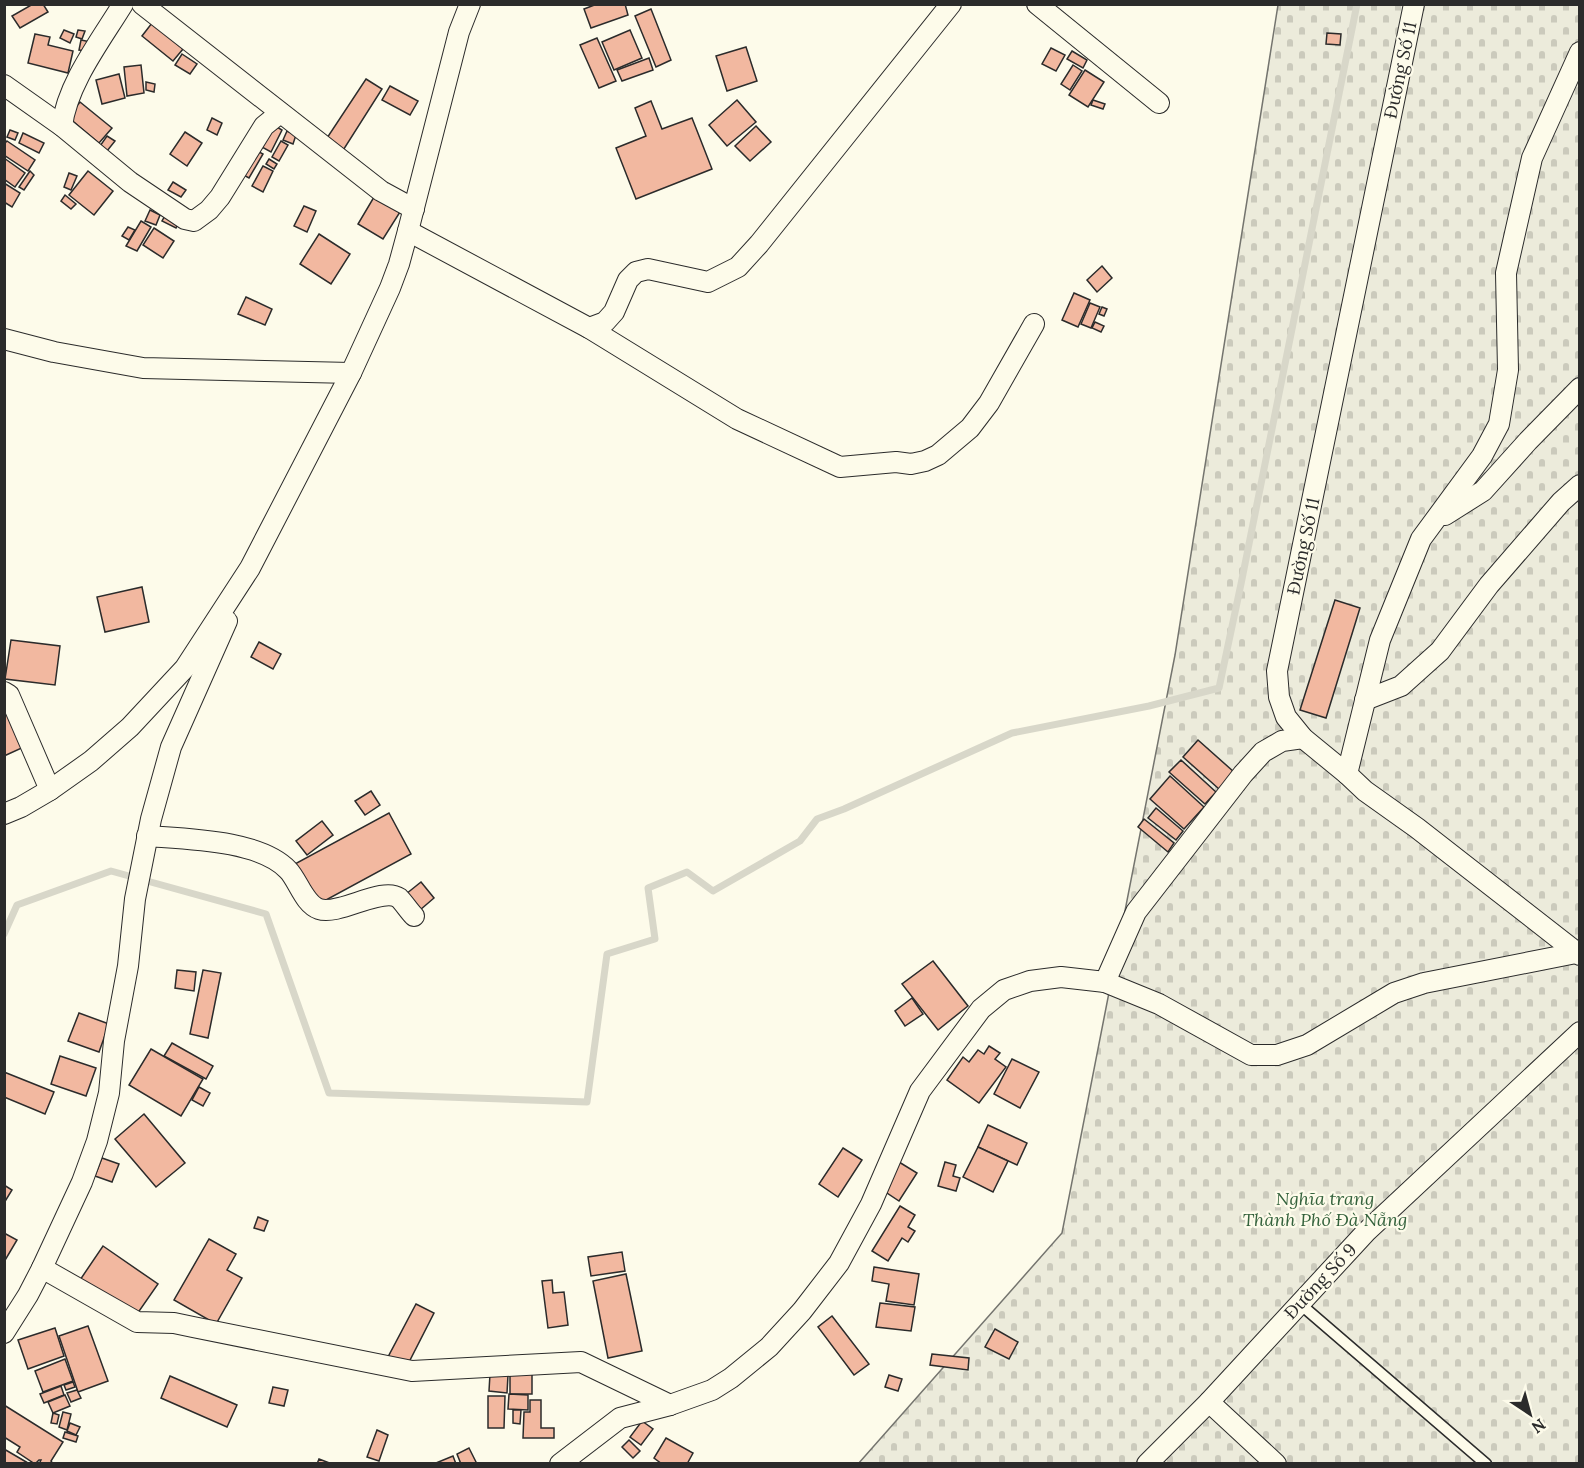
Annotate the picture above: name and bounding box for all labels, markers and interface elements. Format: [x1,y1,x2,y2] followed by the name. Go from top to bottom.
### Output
[1378,19,1422,121] street label: Đường Số 11
[1281,495,1325,597] street label: Đường Số 11
[1243,1187,1407,1231] park label: Nghĩa trang Thành Phố Đà Nẵng
[1279,1238,1361,1324] street label: Đường Số 9
[1500,1384,1560,1444] north arrow
[1528,1414,1550,1438] text: N

